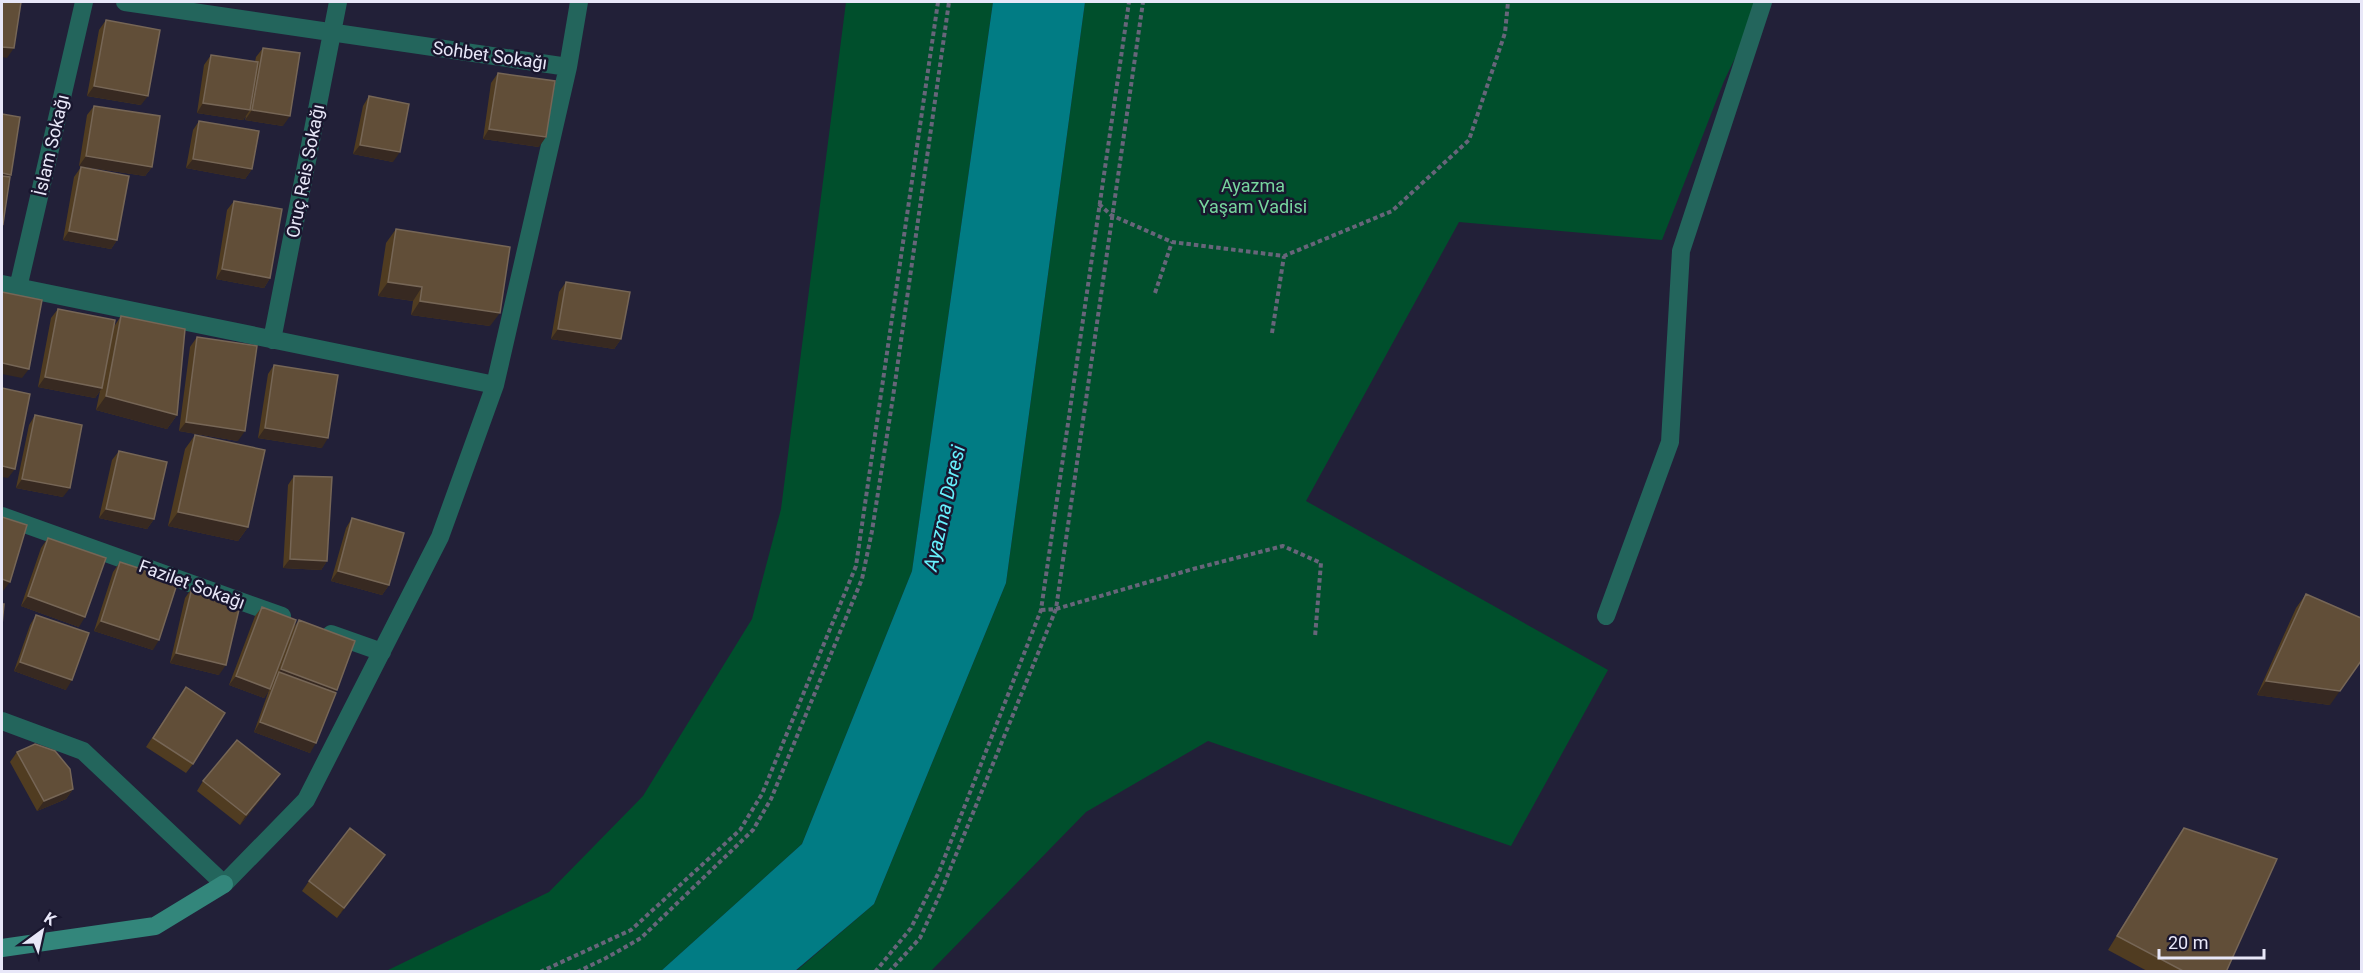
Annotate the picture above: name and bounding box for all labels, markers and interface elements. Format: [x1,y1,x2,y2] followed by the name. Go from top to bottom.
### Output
[431,37,549,73] street label: Sohbet Sokağı
[29,92,73,198] street label: İslam Sokağı
[282,102,328,240] street label: Oruç Reis Sokağı
[1199,175,1307,217] park label: Ayazma Yaşam Vadisi
[918,443,970,574] water label: Ayazma Deresi
[136,555,248,613] street label: Fazilet Sokağı
[12,901,72,961] north arrow
[40,908,60,930] text: K
[2159,922,2264,960] scale bar
[2168,932,2208,953] text: 20 m

